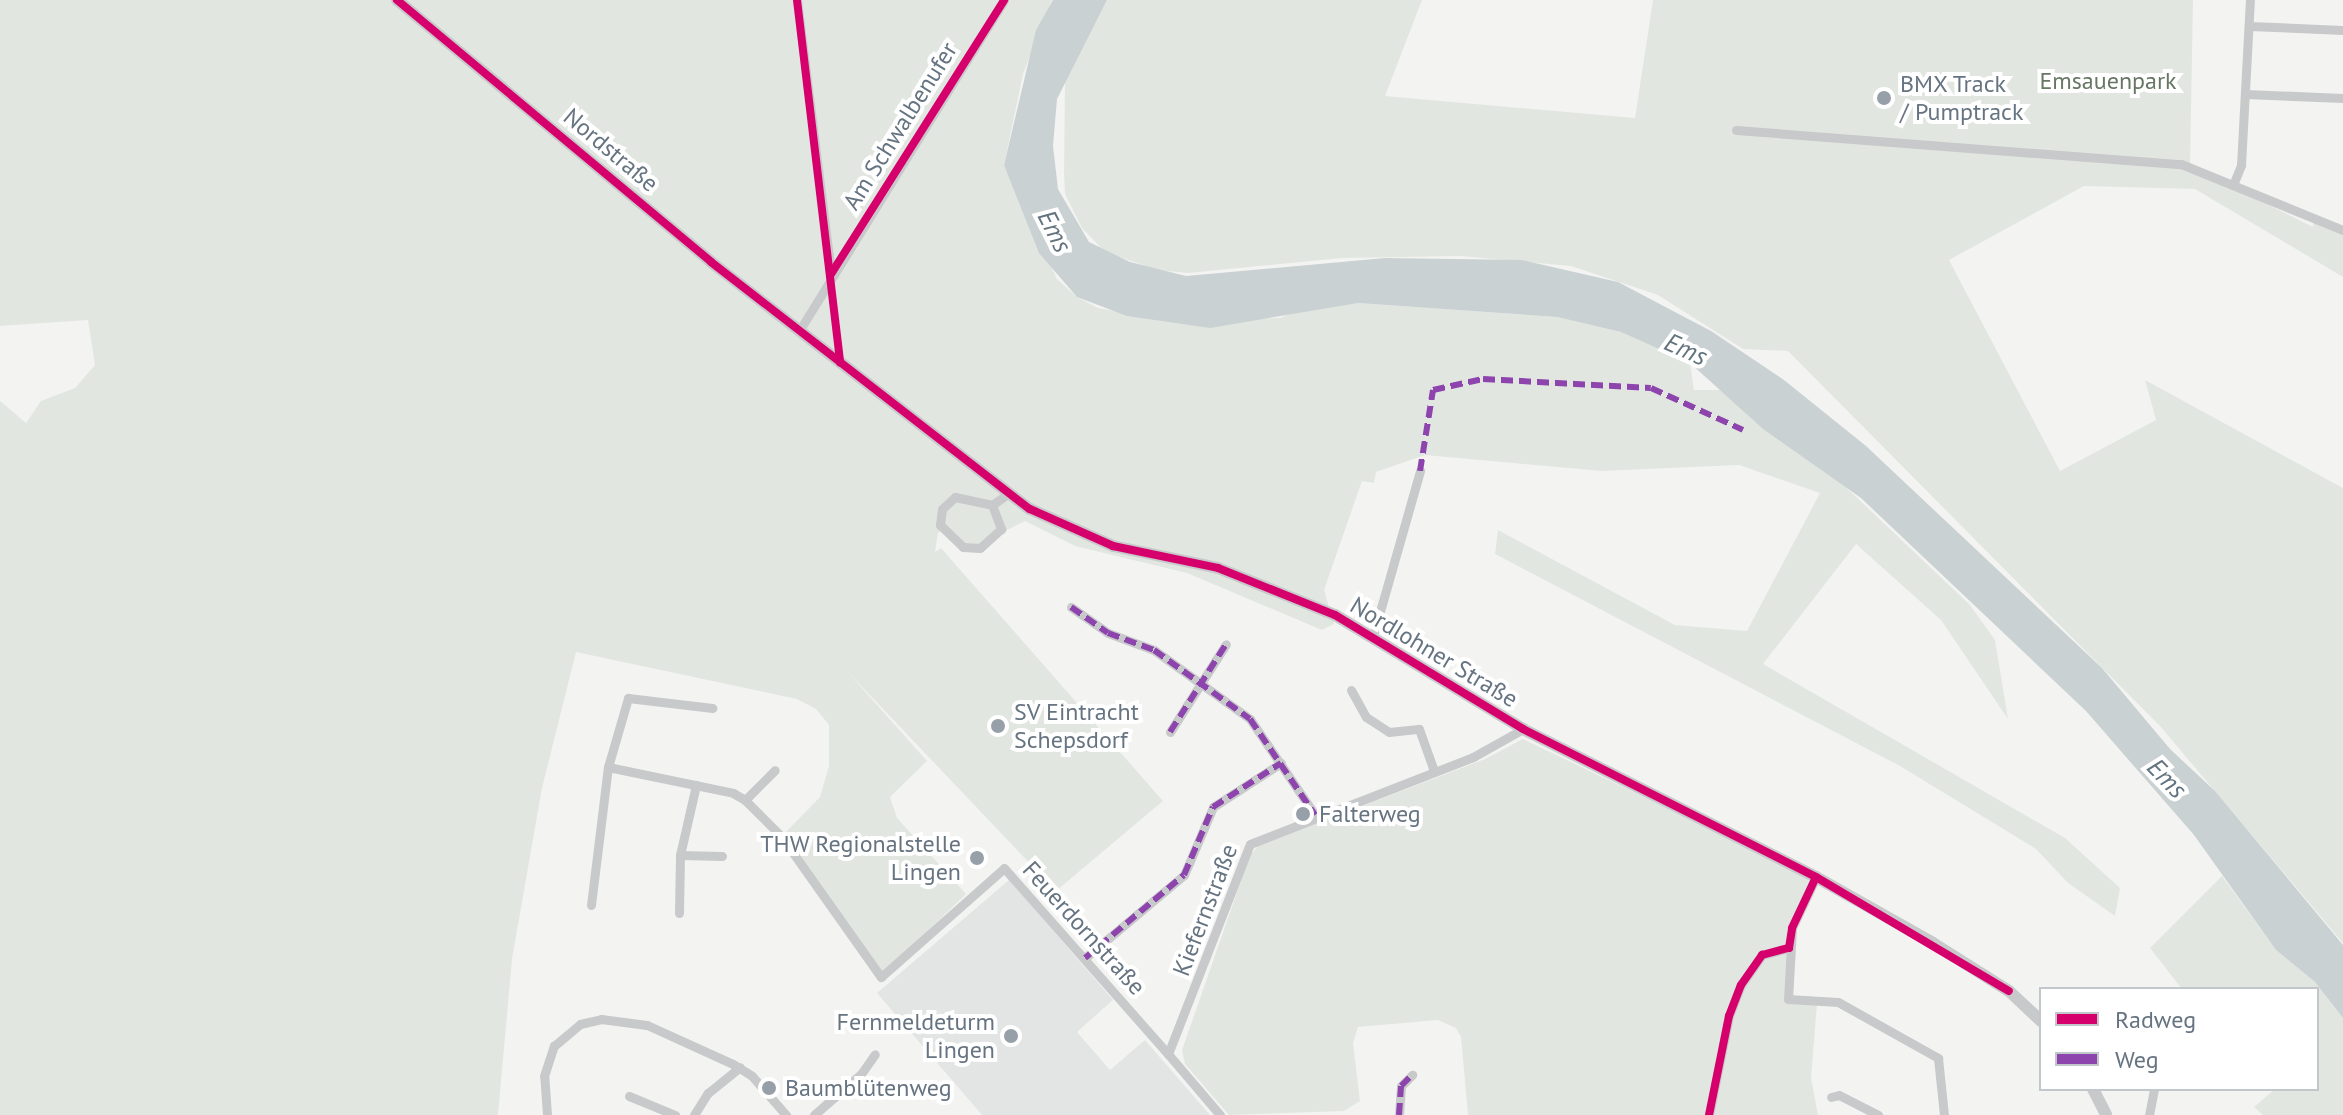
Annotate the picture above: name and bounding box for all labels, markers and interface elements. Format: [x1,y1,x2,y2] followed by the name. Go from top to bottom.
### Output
[837,37,963,215] street label: Am Schwalbenufer
[2039,67,2177,95] park label: Emsauenpark
[1900,70,2023,126] place label: BMX Track / Pumptrack
[1875,89,1893,107] marker: BMX Track / Pumptrack
[558,102,664,198] street label: Nordstraße
[1031,205,1079,257] water label: Ems
[1660,326,1712,372] water label: Ems
[1345,591,1523,713] street label: Nordlohner Straße
[1014,698,1139,754] place label: SV Eintracht Schepsdorf
[989,717,1007,735] marker: SV Eintracht Schepsdorf
[2141,752,2193,804] water label: Ems
[1319,800,1421,828] place label: Falterweg
[1294,805,1312,823] marker: Falterweg
[760,830,961,886] place label: THW Regionalstelle Lingen
[1167,840,1243,980] street label: Kiefernstraße
[968,849,986,867] marker: THW Regionalstelle Lingen
[1017,855,1151,1001] street label: Feuerdornstraße
[2039,987,2319,1091] legend
[2115,1004,2196,1035] text: Radweg
[837,1008,995,1064] place label: Fernmeldeturm Lingen
[1002,1027,1020,1045] marker: Fernmeldeturm Lingen
[2115,1044,2159,1075] text: Weg
[785,1074,952,1102] place label: Baumblütenweg
[760,1079,778,1097] marker: Baumblütenweg

